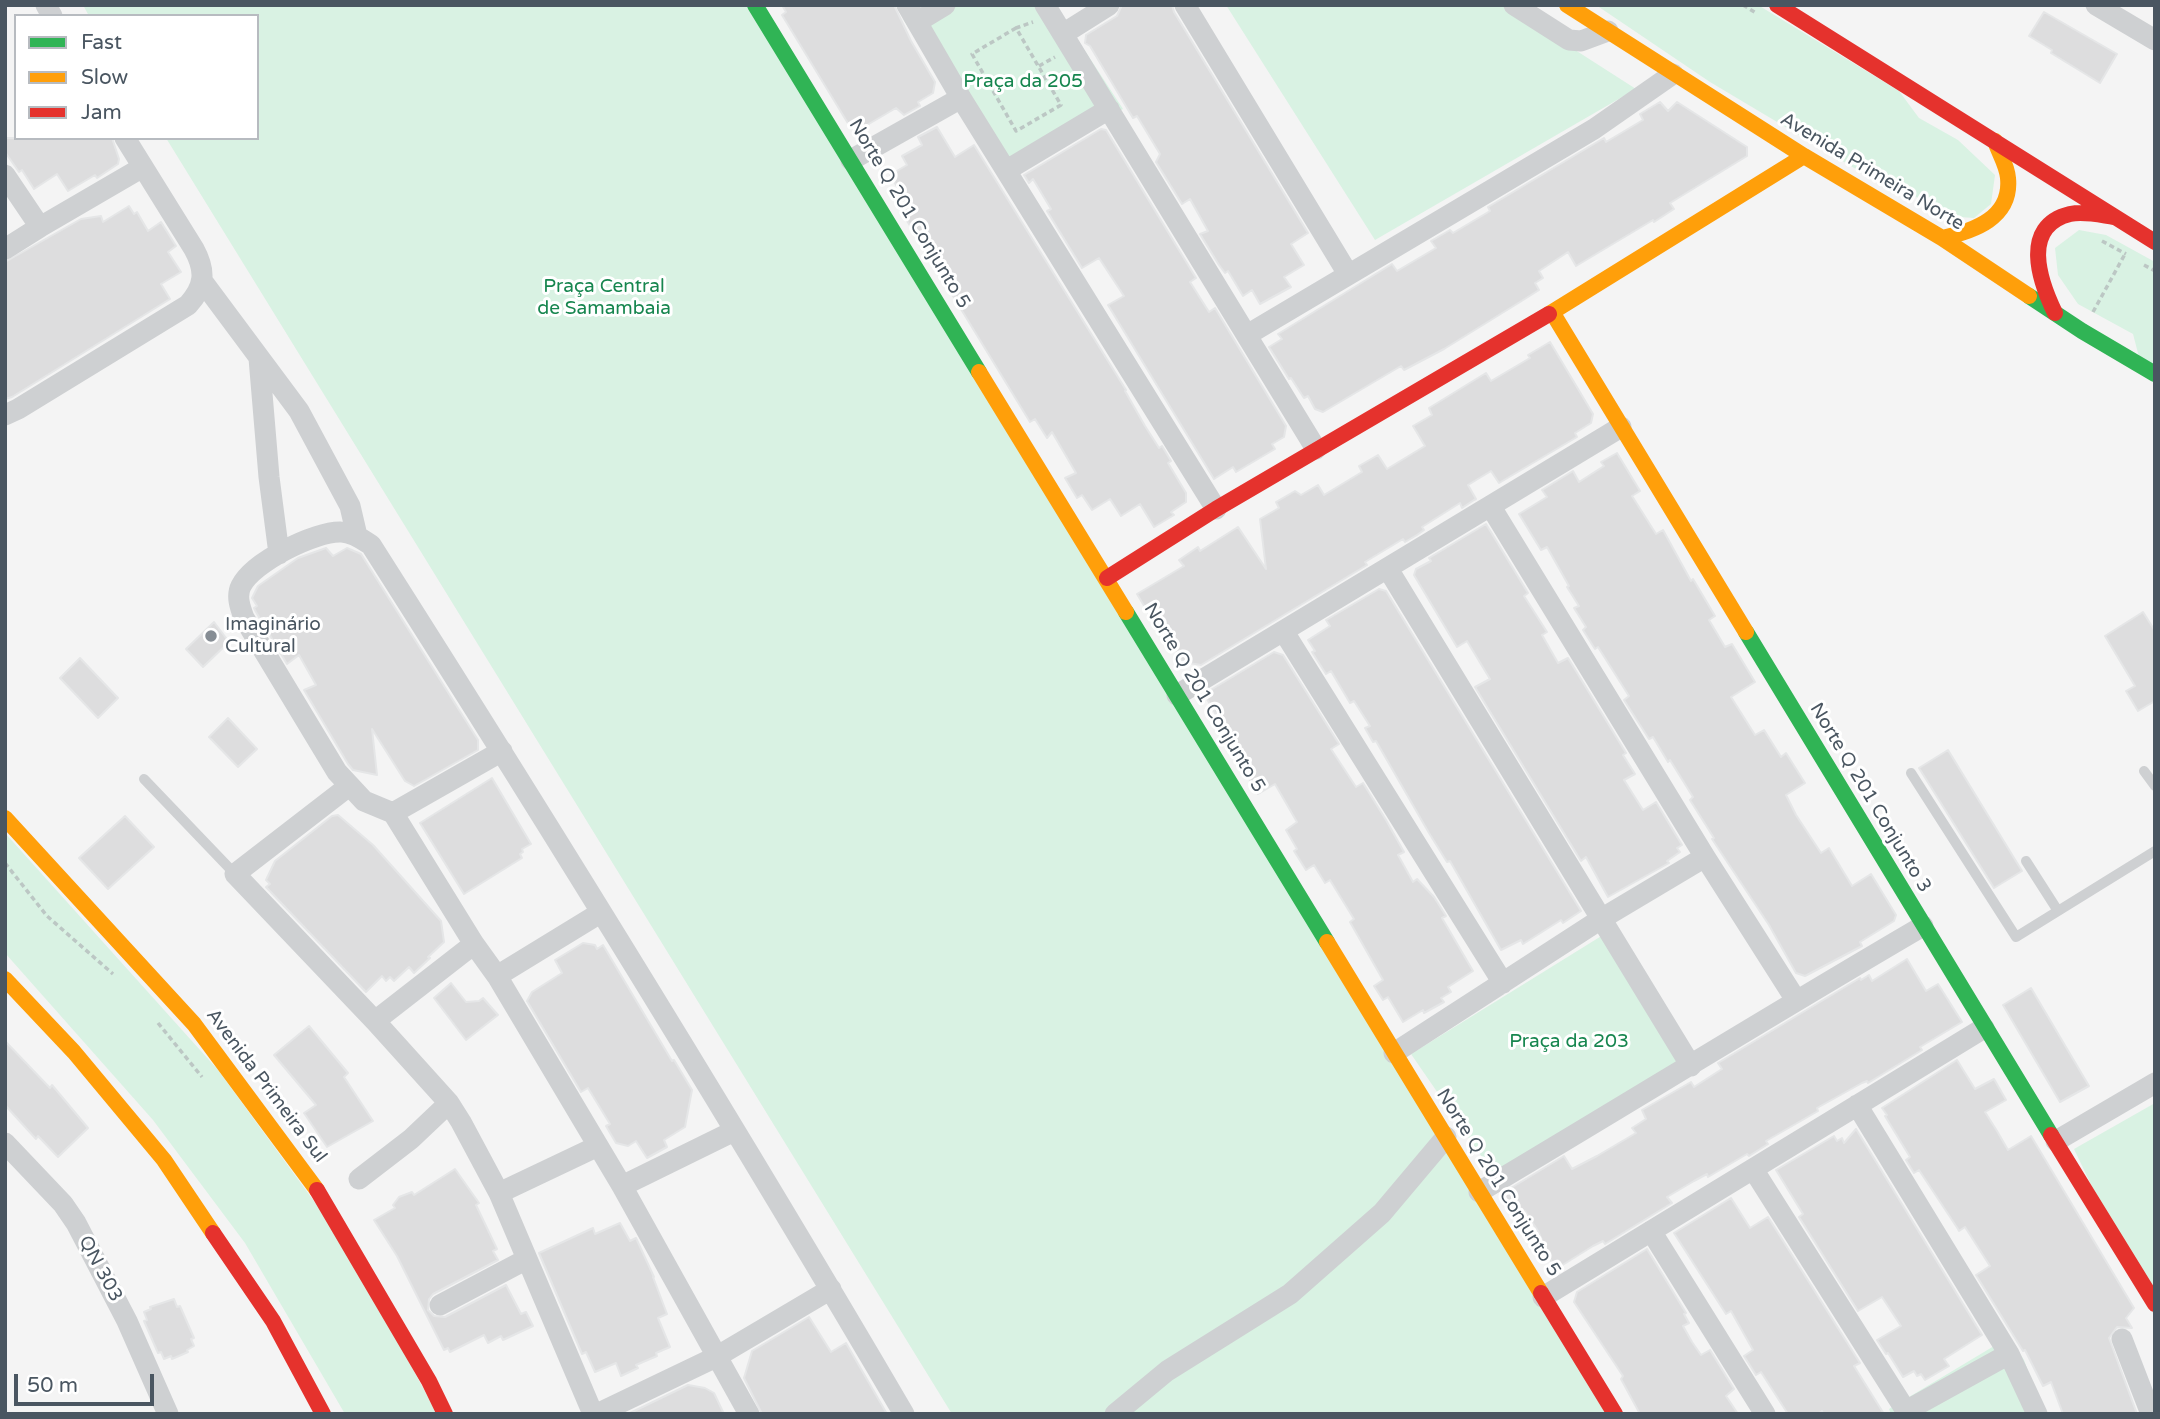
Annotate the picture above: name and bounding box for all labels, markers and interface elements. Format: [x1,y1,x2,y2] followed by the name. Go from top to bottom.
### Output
[14,14,259,140] legend
[81,30,122,55] text: Fast
[81,65,128,90] text: Slow
[963,71,1083,93] park label: Praça da 205
[81,100,122,125] text: Jam
[1776,108,1968,236] street label: Avenida Primeira Norte
[843,115,975,313] street label: Norte Q 201 Conjunto 5
[537,276,671,320] park label: Praça Central de Samambaia
[1138,599,1270,797] street label: Norte Q 201 Conjunto 5
[225,614,321,658] place label: Imaginário Cultural
[203,628,219,644] marker: Imaginário Cultural
[1804,699,1936,897] street label: Norte Q 201 Conjunto 3
[201,1005,331,1167] street label: Avenida Primeira Sul
[1509,1031,1629,1053] park label: Praça da 203
[1431,1085,1565,1281] street label: Norte Q 201 Conjunto 5
[73,1232,127,1306] street label: QN 303
[18,1360,158,1404] scale bar
[27,1373,78,1398] text: 50 m

